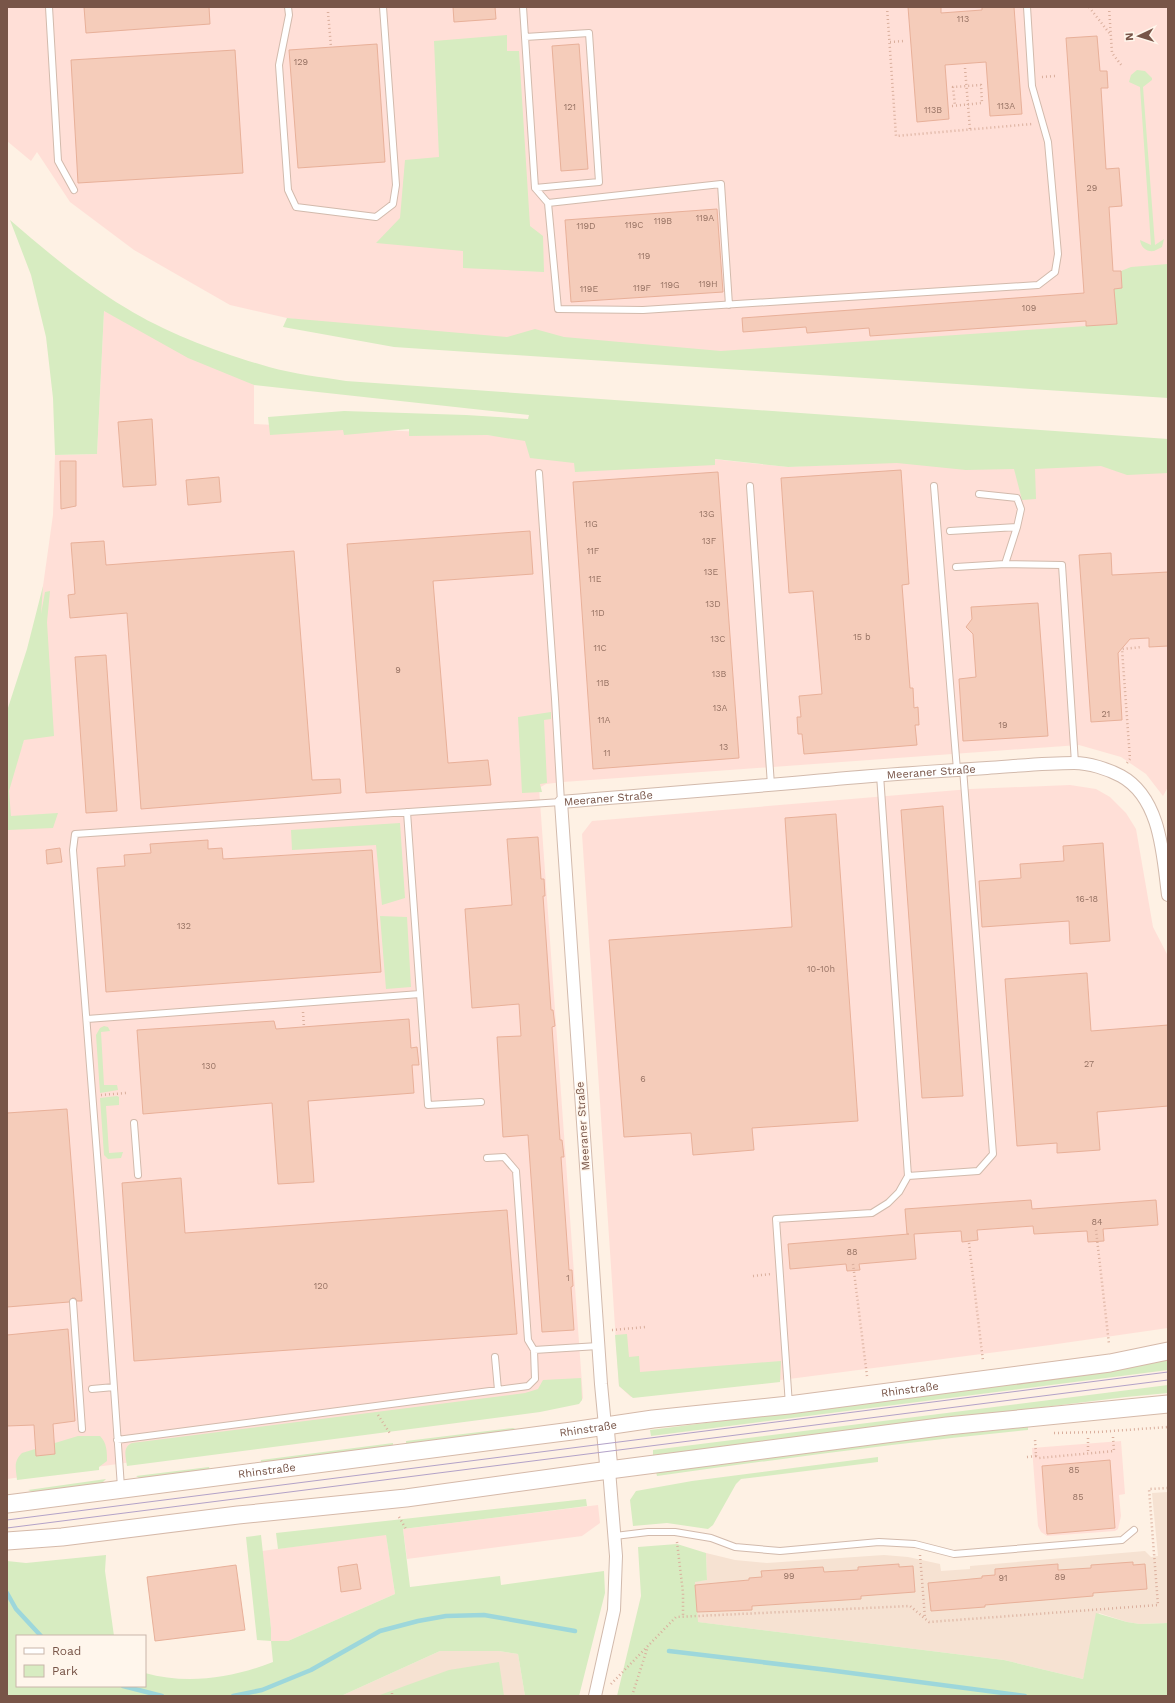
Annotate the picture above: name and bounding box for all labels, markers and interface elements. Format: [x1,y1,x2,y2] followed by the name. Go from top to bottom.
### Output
[957,14,969,24] house number: 113
[1119,16,1159,56] north arrow
[1123,32,1136,41] text: N
[294,57,308,67] house number: 129
[997,101,1015,111] house number: 113A
[564,102,576,112] house number: 121
[924,105,942,115] house number: 113B
[1087,183,1097,193] house number: 29
[696,213,714,223] house number: 119A
[654,216,672,226] house number: 119B
[625,220,643,230] house number: 119C
[576,221,596,231] house number: 119D
[638,251,650,261] house number: 119
[698,279,718,289] house number: 119H
[660,280,680,290] house number: 119G
[633,283,652,293] house number: 119F
[580,284,598,294] house number: 119E
[1022,303,1036,313] house number: 109
[699,509,715,519] house number: 13G
[584,519,598,529] house number: 11G
[702,536,717,546] house number: 13F
[587,546,600,556] house number: 11F
[704,567,719,577] house number: 13E
[589,574,602,584] house number: 11E
[705,599,721,609] house number: 13D
[591,608,605,618] house number: 11D
[853,632,871,642] house number: 15 b
[711,634,725,644] house number: 13C
[593,643,607,653] house number: 11C
[395,665,401,675] house number: 9
[712,669,726,679] house number: 13B
[597,678,610,688] house number: 11B
[713,703,727,713] house number: 13A
[1102,709,1110,719] house number: 21
[598,715,611,725] house number: 11A
[998,720,1008,730] house number: 19
[720,742,728,752] house number: 13
[603,748,611,758] house number: 11
[886,762,976,781] street label: Meeraner Straße
[563,788,653,808] street label: Meeraner Straße
[1076,894,1098,904] house number: 16-18
[177,921,191,931] house number: 132
[807,964,835,974] house number: 10-10h
[1084,1059,1094,1069] house number: 27
[202,1061,217,1071] house number: 130
[640,1074,646,1084] house number: 6
[573,1081,593,1171] street label: Meeraner Straße
[1091,1217,1103,1227] house number: 84
[846,1247,858,1257] house number: 88
[566,1273,570,1283] house number: 1
[314,1281,329,1291] house number: 120
[880,1379,939,1399] street label: Rhinstraße
[559,1418,618,1439] street label: Rhinstraße
[237,1460,296,1481] street label: Rhinstraße
[1069,1465,1079,1475] house number: 85
[1073,1492,1083,1502] house number: 85
[783,1571,795,1581] house number: 99
[1054,1572,1066,1582] house number: 89
[998,1573,1008,1583] house number: 91
[16,1635,146,1687] legend
[52,1644,81,1658] text: Road
[52,1664,78,1678] text: Park

